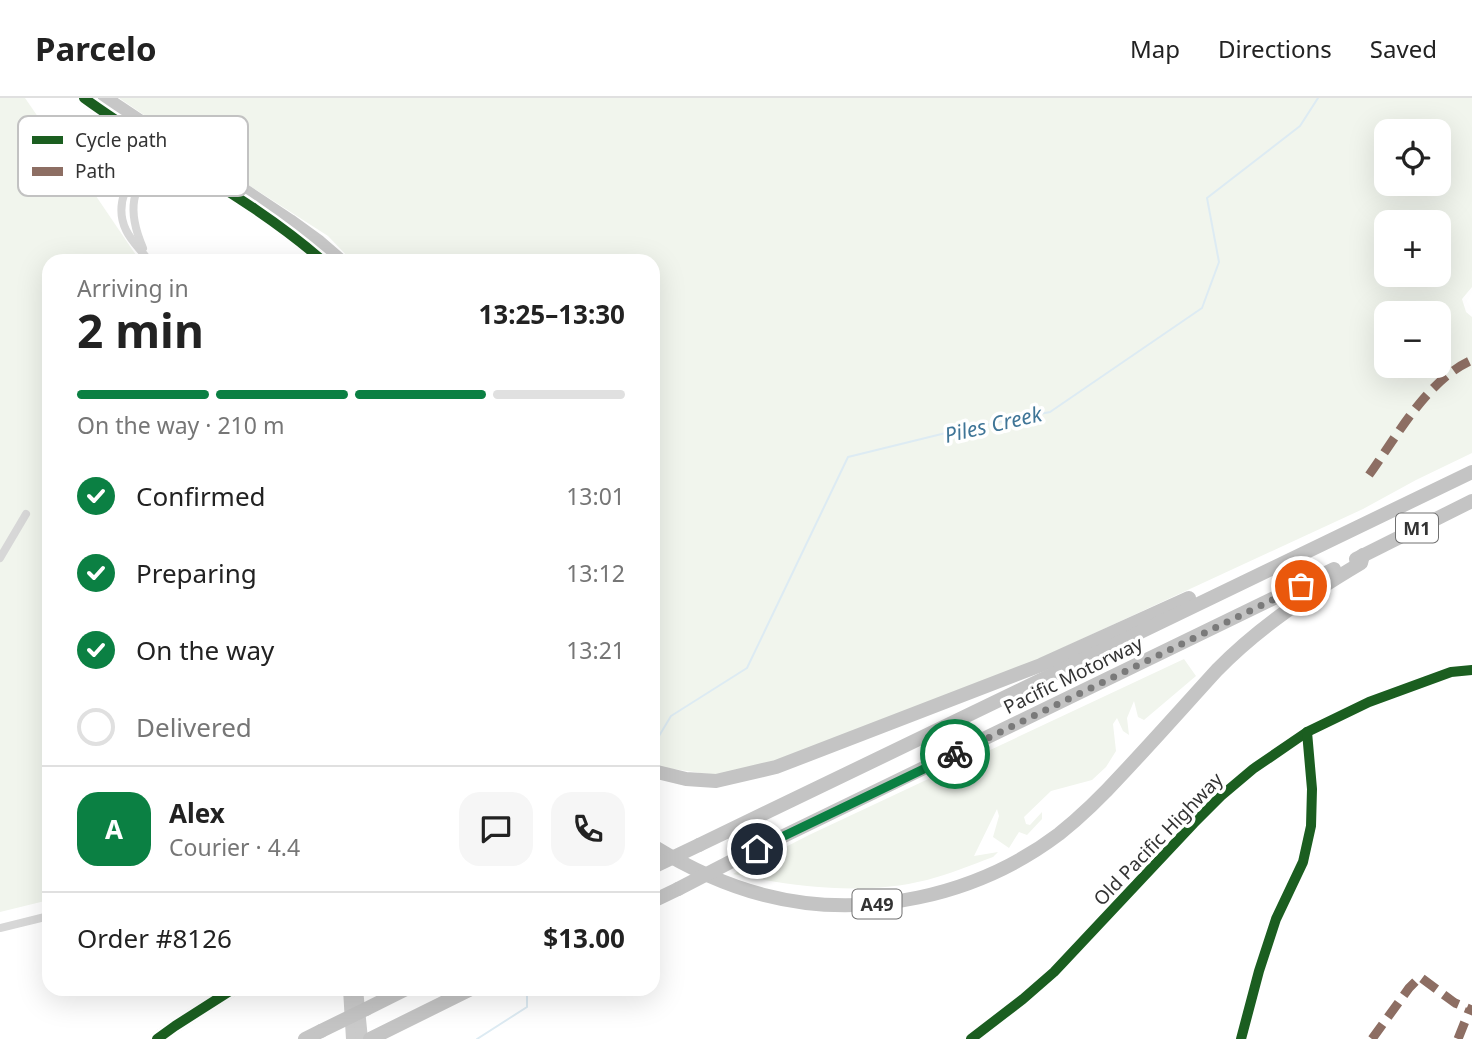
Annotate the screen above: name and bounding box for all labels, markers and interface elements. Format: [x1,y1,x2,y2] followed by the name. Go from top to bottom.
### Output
[35,26,157,71] text: Parcelo
[1130,32,1180,65] text: Map
[1218,32,1332,65] text: Directions
[1370,32,1437,65] text: Saved
[18,116,248,196] legend
[1374,119,1451,378] map controls
[1374,119,1451,196] button: locate
[75,127,167,153] text: Cycle path
[75,158,116,184] text: Path
[1374,210,1451,287] button: +
[77,272,189,304] text: Arriving in
[478,296,625,332] text: 13:25–13:30
[77,299,204,361] text: 2 min
[1374,301,1451,378] button: −
[941,399,1046,449] water label: Piles Creek
[77,409,284,441] text: On the way · 210 m
[77,477,115,515] icon: check
[136,478,266,514] text: Confirmed
[566,480,625,512] text: 13:01
[1396,514,1438,542] road number: M1
[77,554,115,592] icon: check
[136,555,257,591] text: Preparing
[1271,556,1331,616] pin
[566,557,625,589] text: 13:12
[1282,567,1320,605] icon: bag
[999,630,1147,720] street label: Pacific Motorway
[77,631,115,669] icon: check
[136,632,274,668] text: On the way
[566,634,625,666] text: 13:21
[136,709,252,745] text: Delivered
[920,719,990,789] courier
[936,735,974,773] icon: bike
[1088,767,1229,911] street label: Old Pacific Highway
[459,792,533,866] button: chat
[551,792,625,866] button: phone
[169,795,225,831] text: Alex
[105,811,123,847] text: A
[727,819,787,879] pin
[738,830,776,868] icon: home
[169,831,300,863] text: Courier · 4.4
[852,890,902,918] road number: A49
[77,920,232,956] text: Order #8126
[543,920,625,956] text: $13.00

